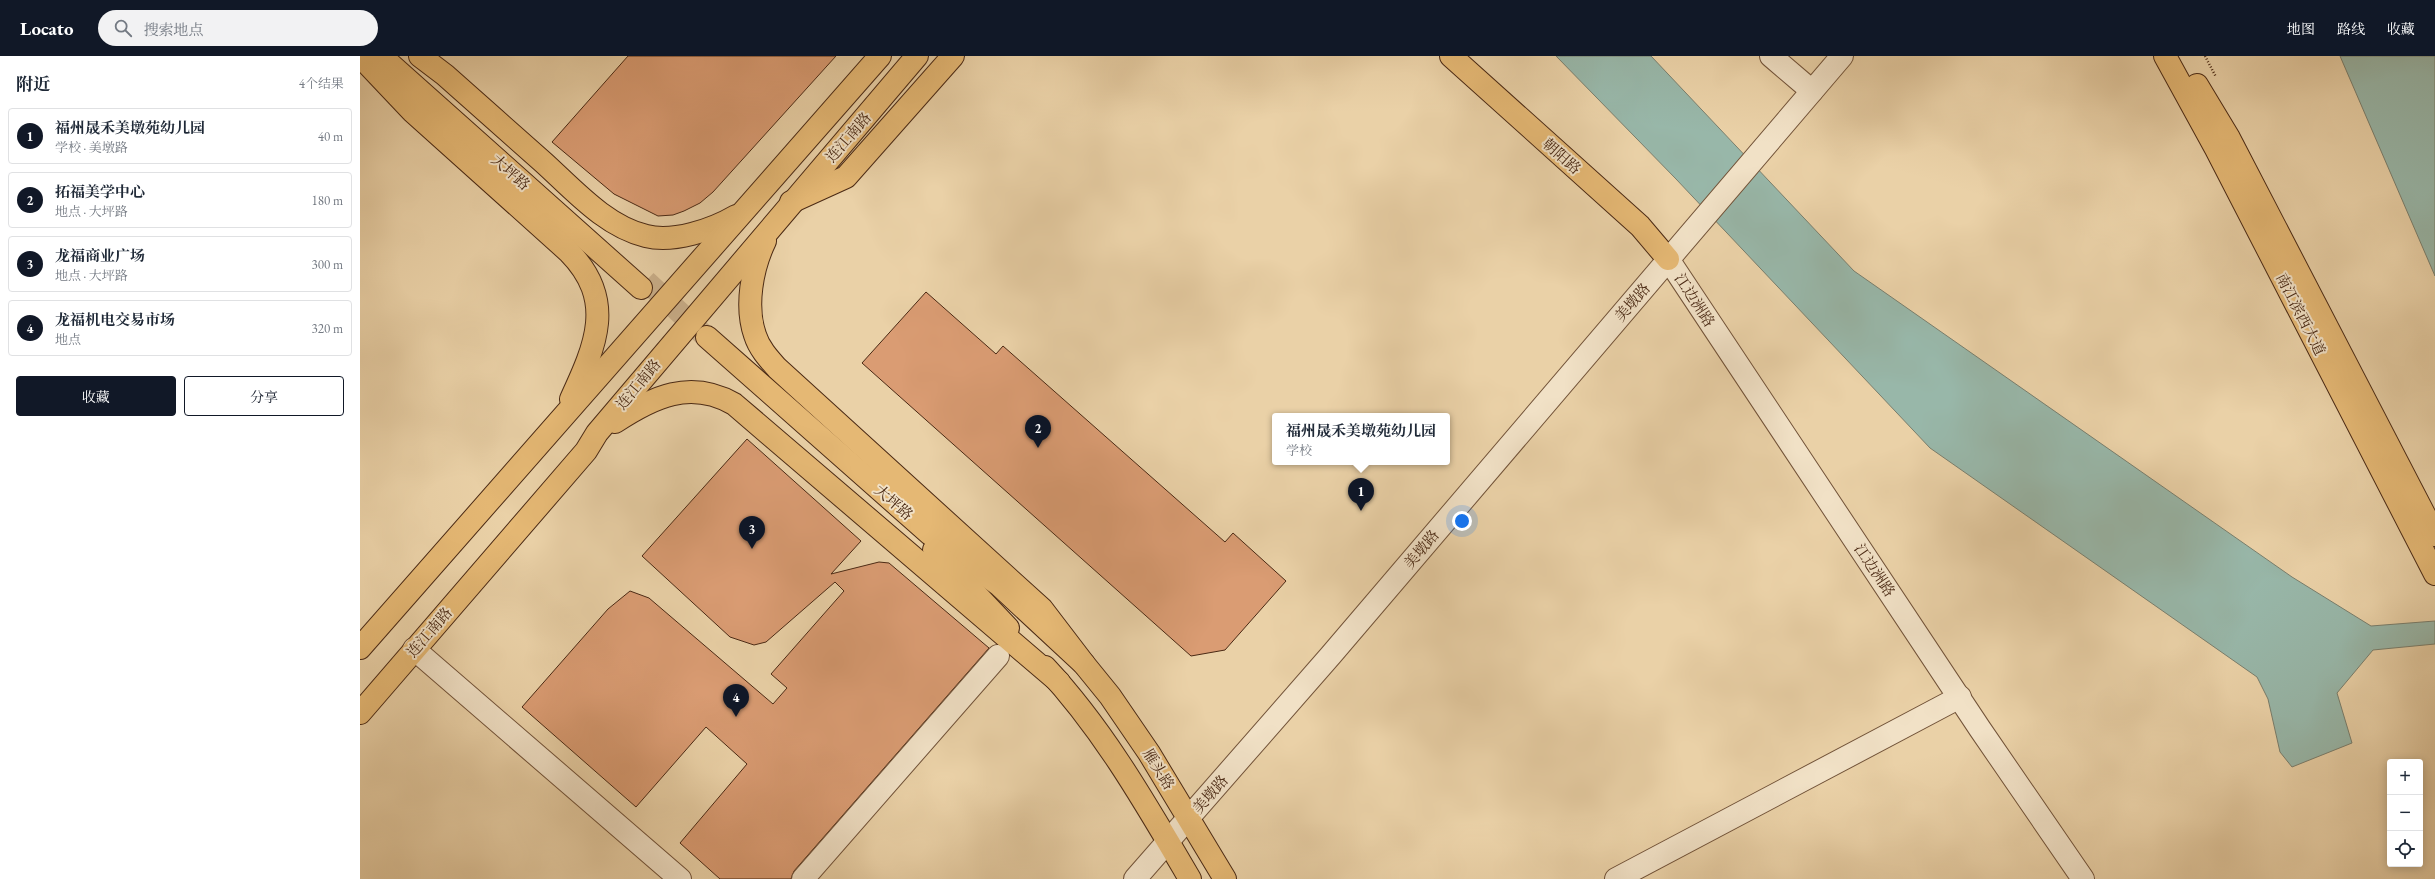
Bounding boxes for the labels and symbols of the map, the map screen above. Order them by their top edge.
street label: 连江南路 [821,108,875,166]
street label: 朝阳路 [1539,134,1585,178]
street label: 大坪路 [488,150,534,194]
street label: 江边洲路 [1671,270,1719,330]
street label: 南江滨西大道 [2272,270,2330,358]
street label: 美墩路 [1610,279,1654,325]
street label: 连江南路 [611,355,665,413]
pin: 2 [1025,415,1051,448]
pin: 1 [1348,478,1374,511]
street label: 大坪路 [871,480,917,524]
your location [1452,511,1472,531]
pin: 3 [739,516,765,549]
street label: 美墩路 [1399,526,1443,572]
street label: 江边洲路 [1850,540,1900,600]
street label: 连江南路 [402,603,456,661]
pin: 4 [723,684,749,717]
street label: 雁头路 [1139,745,1179,793]
street label: 美墩路 [1188,771,1232,817]

